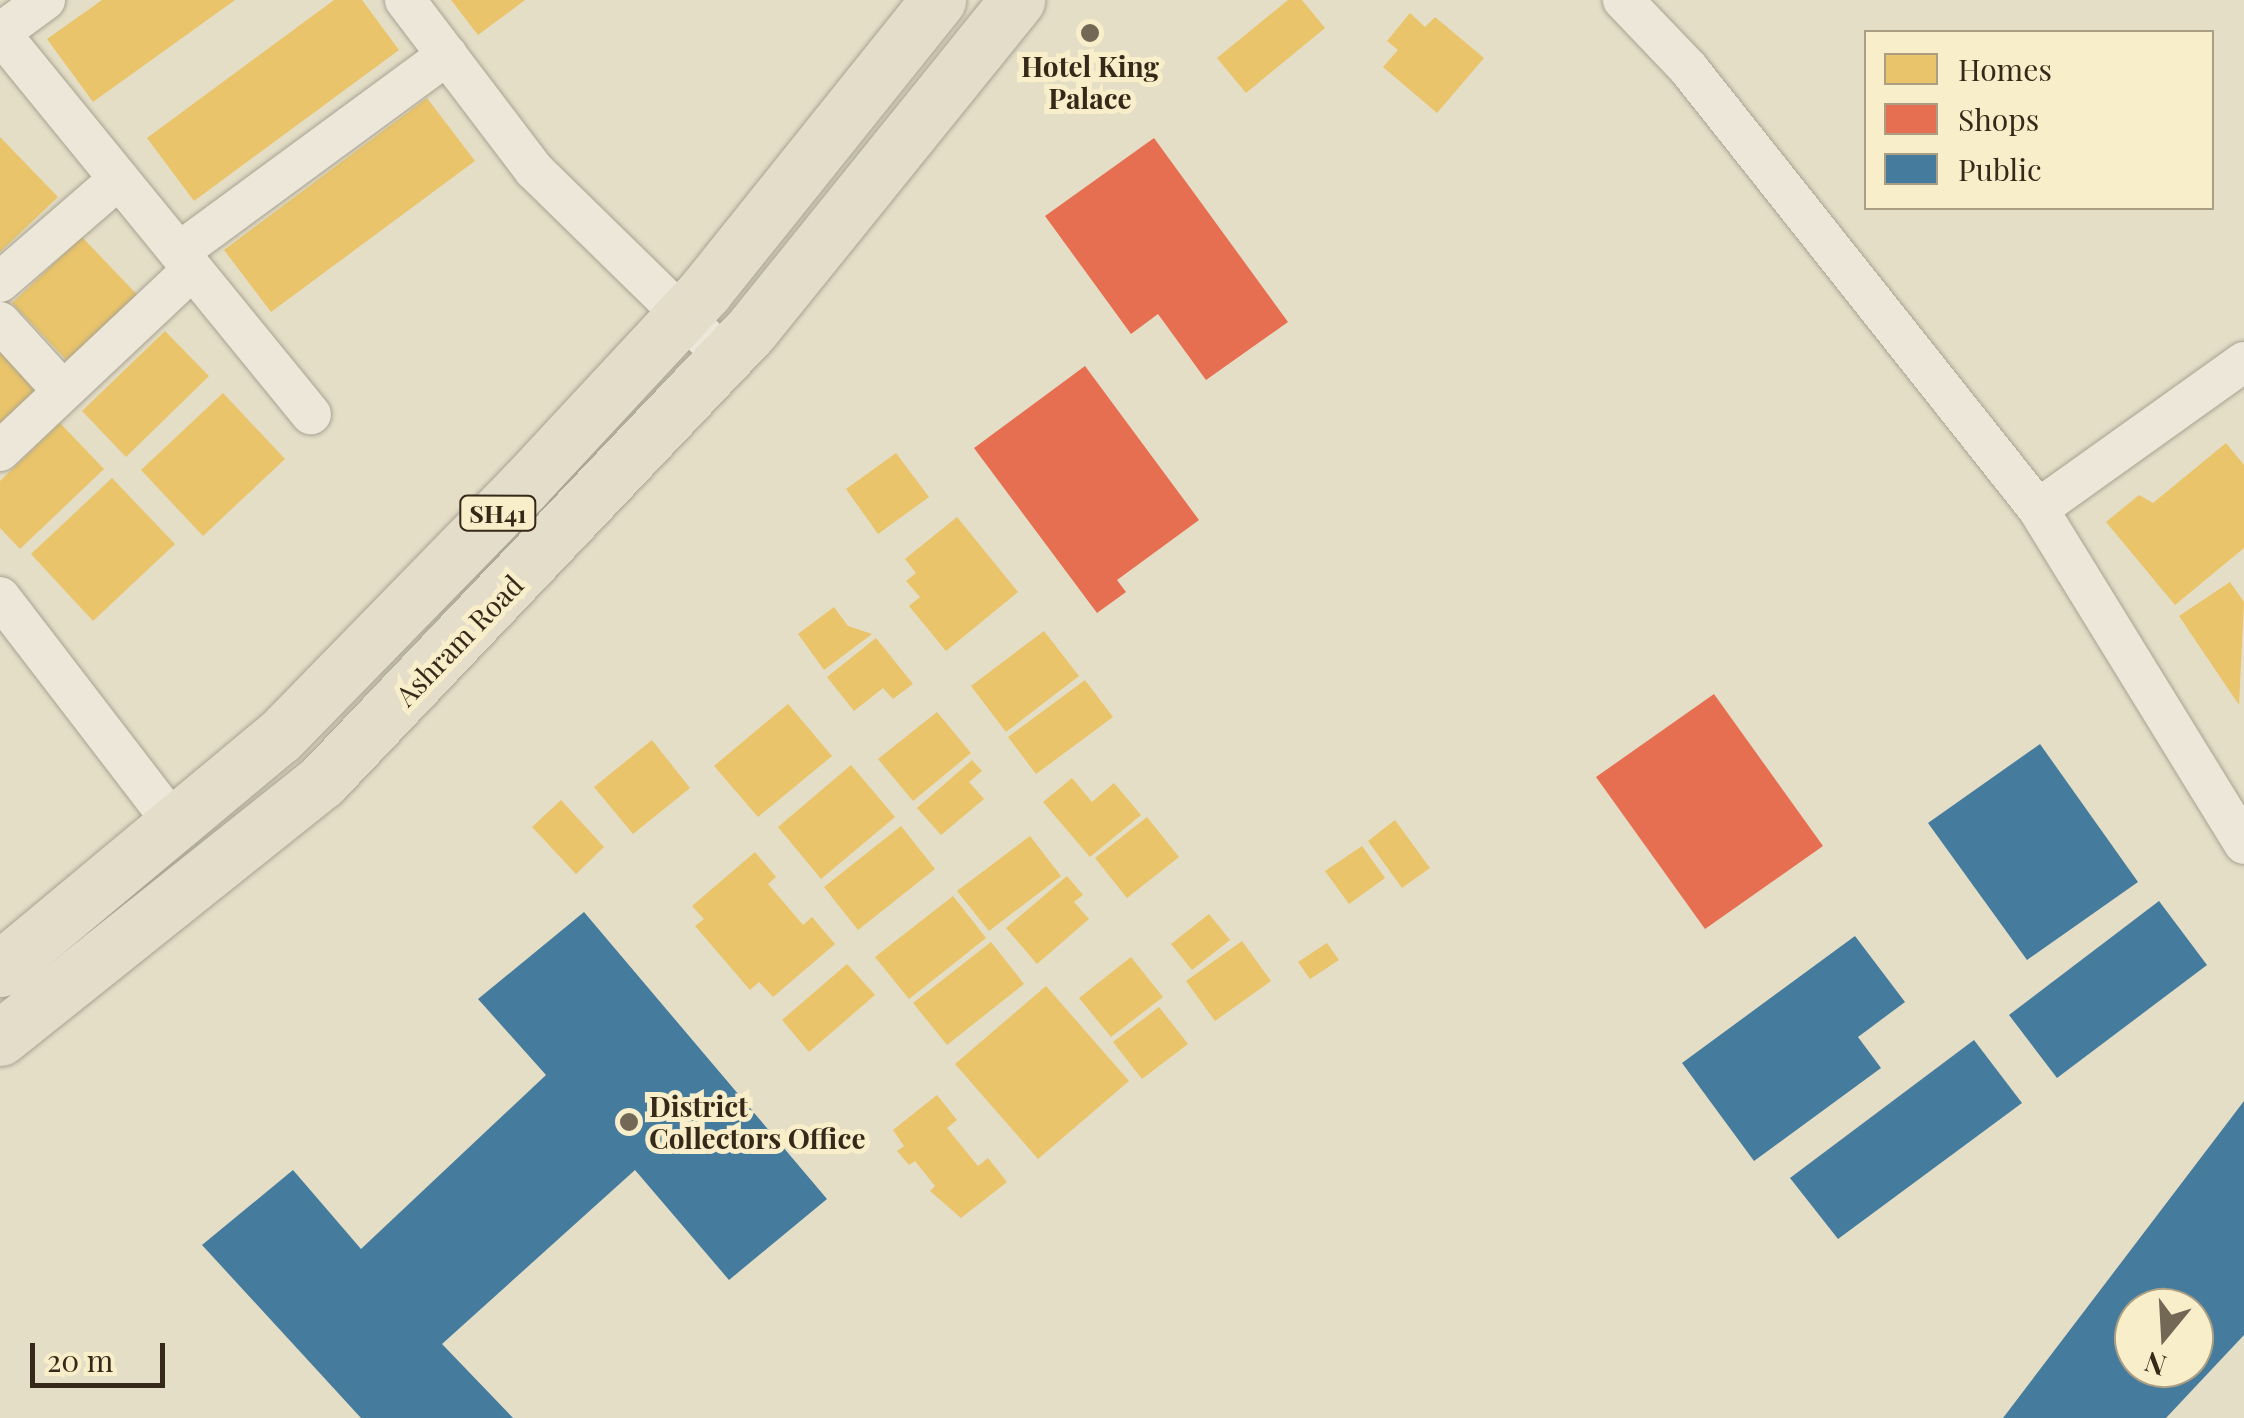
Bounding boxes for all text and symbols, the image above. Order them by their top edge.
marker: Hotel King Palace [1079,22,1101,44]
legend [1864,30,2214,210]
place label: Hotel King Palace [1021,49,1159,115]
text: Homes [1958,49,2052,89]
text: Shops [1958,99,2039,139]
text: Public [1958,149,2042,189]
road number: SH41 [458,493,538,533]
street label: Ashram Road [388,568,530,712]
place label: District Collectors Office [649,1089,866,1155]
marker: District Collectors Office [618,1111,640,1133]
north arrow [2114,1288,2214,1388]
scale bar [35,1323,170,1385]
text: 20 m [47,1340,113,1380]
text: N [2140,1344,2171,1386]

